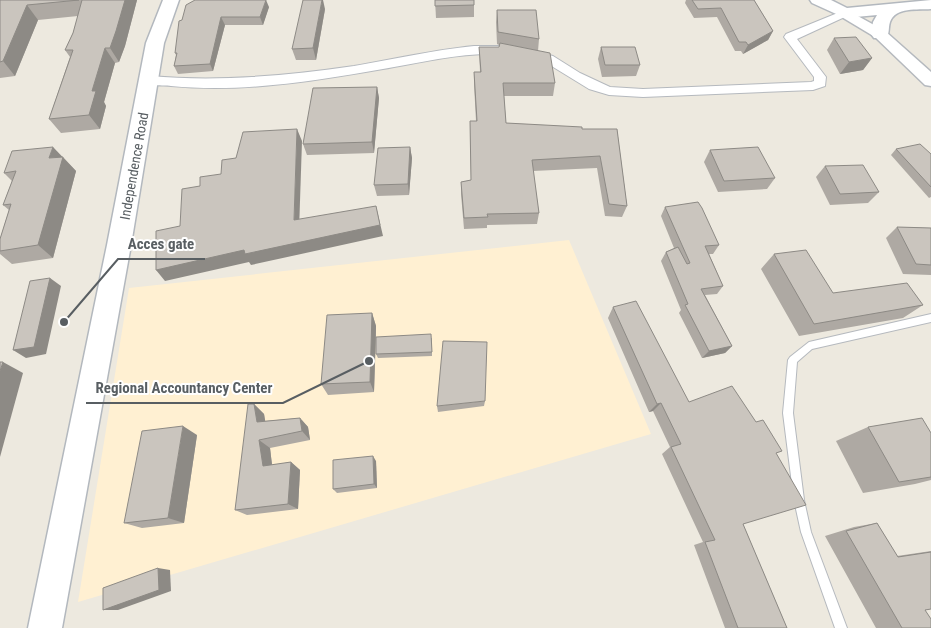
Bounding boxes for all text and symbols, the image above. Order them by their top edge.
street label: Independence Road [117,111,151,221]
callout: Acces gate [118,229,205,259]
text: Acces gate [128,235,194,253]
callout: Regional Accountancy Center [86,373,283,403]
text: Regional Accountancy Center [96,379,272,397]

